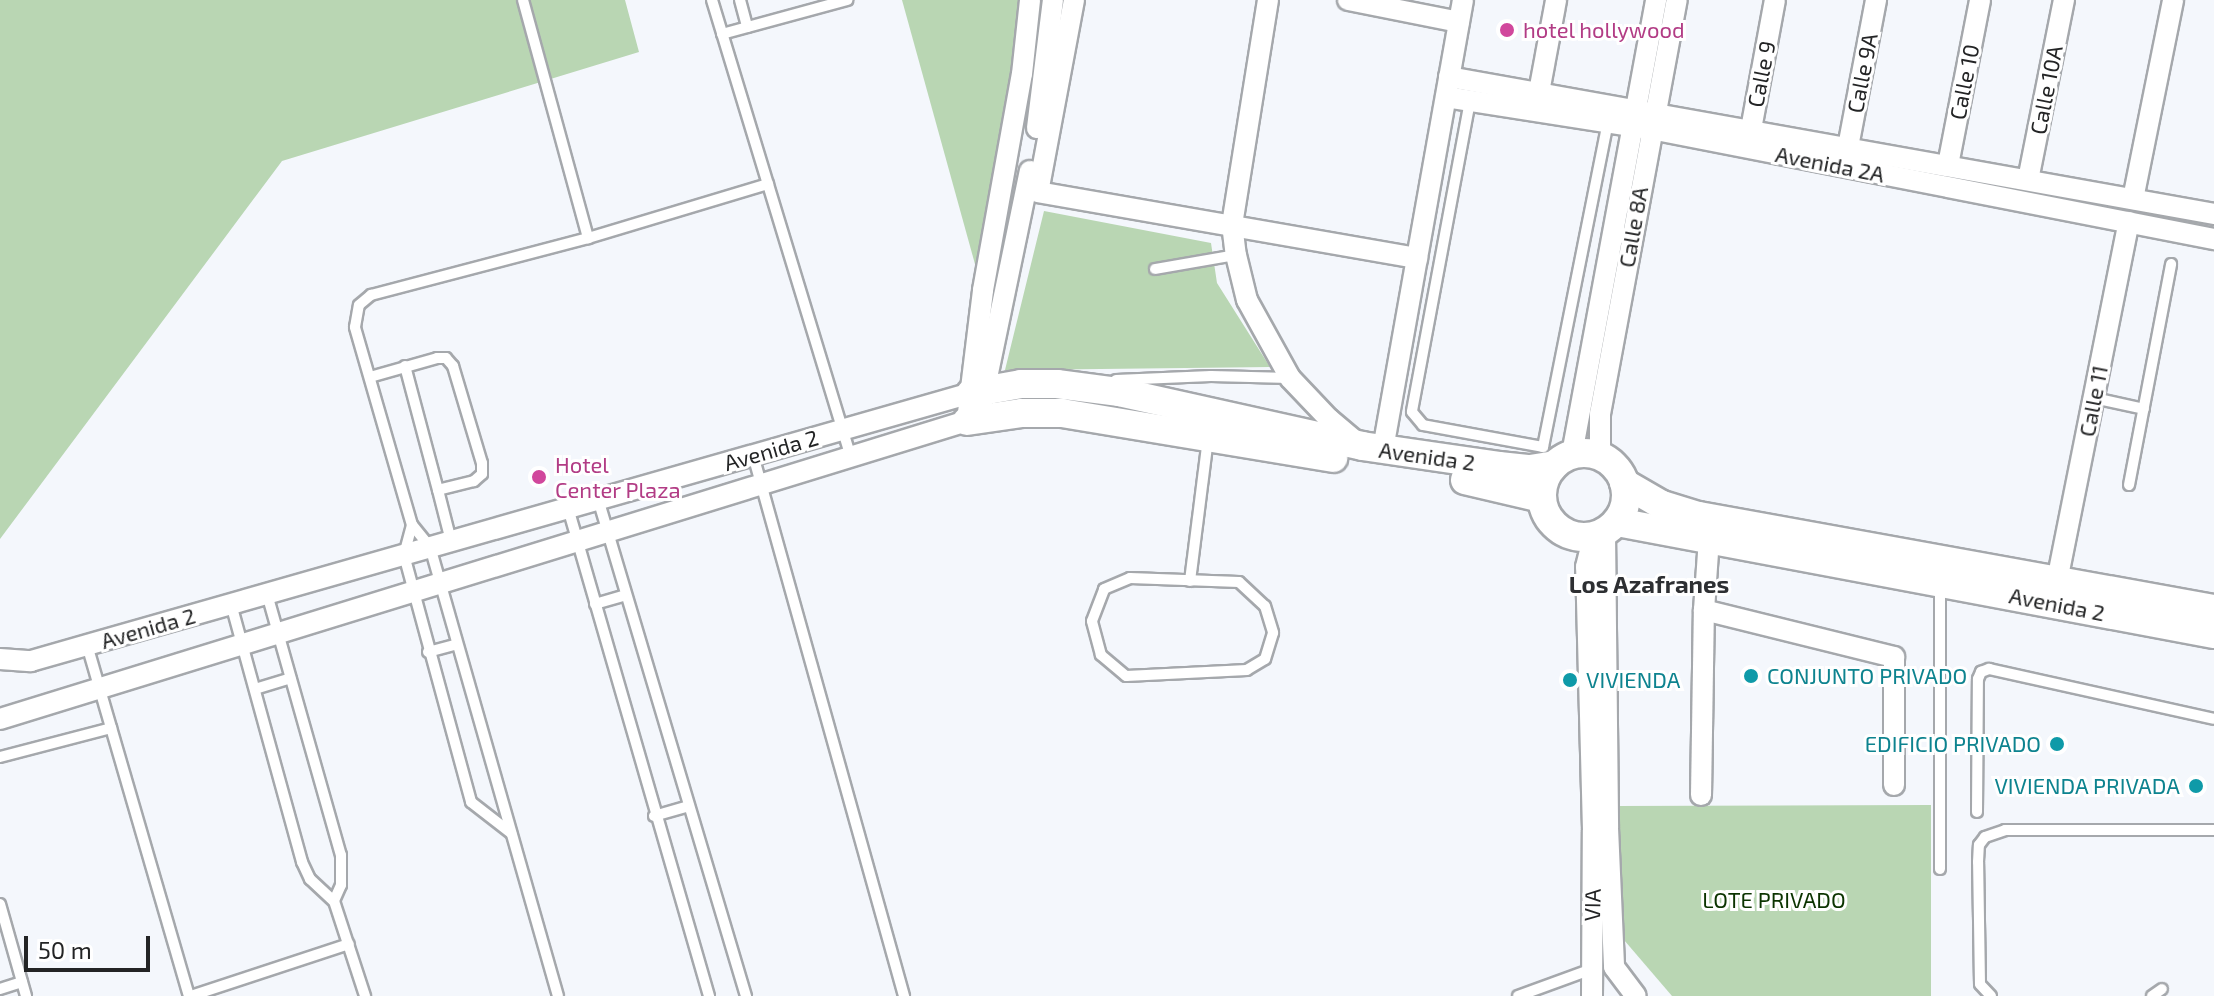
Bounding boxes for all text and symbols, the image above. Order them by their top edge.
place label: hotel hollywood [1523,17,1685,43]
marker: hotel hollywood [1498,21,1516,39]
street label: Calle 9A [1841,31,1883,115]
street label: Calle 9 [1742,39,1780,109]
street label: Calle 10 [1944,42,1984,122]
street label: Calle 10A [2024,43,2068,137]
street label: Avenida 2A [1773,141,1887,187]
street label: Calle 8A [1613,185,1653,269]
street label: Calle 11 [2073,363,2113,439]
street label: Avenida 2 [721,424,821,476]
street label: Avenida 2 [1377,436,1477,476]
place label: Hotel Center Plaza [555,451,681,502]
marker: Hotel Center Plaza [530,468,548,486]
district label: Los Azafranes [1568,570,1730,598]
street label: Avenida 2 [2007,582,2107,626]
street label: Avenida 2 [98,602,198,654]
place label: CONJUNTO PRIVADO [1767,663,1967,689]
place label: VIVIENDA [1586,667,1680,693]
marker: CONJUNTO PRIVADO [1742,667,1760,685]
marker: VIVIENDA [1561,671,1579,689]
place label: EDIFICIO PRIVADO [1865,731,2041,757]
marker: EDIFICIO PRIVADO [2048,735,2066,753]
place label: VIVIENDA PRIVADA [1994,773,2180,799]
marker: VIVIENDA PRIVADA [2187,777,2205,795]
park label: LOTE PRIVADO [1702,887,1846,913]
street label: VIA [1579,888,1605,922]
scale bar [28,920,154,970]
text: 50 m [38,935,92,964]

